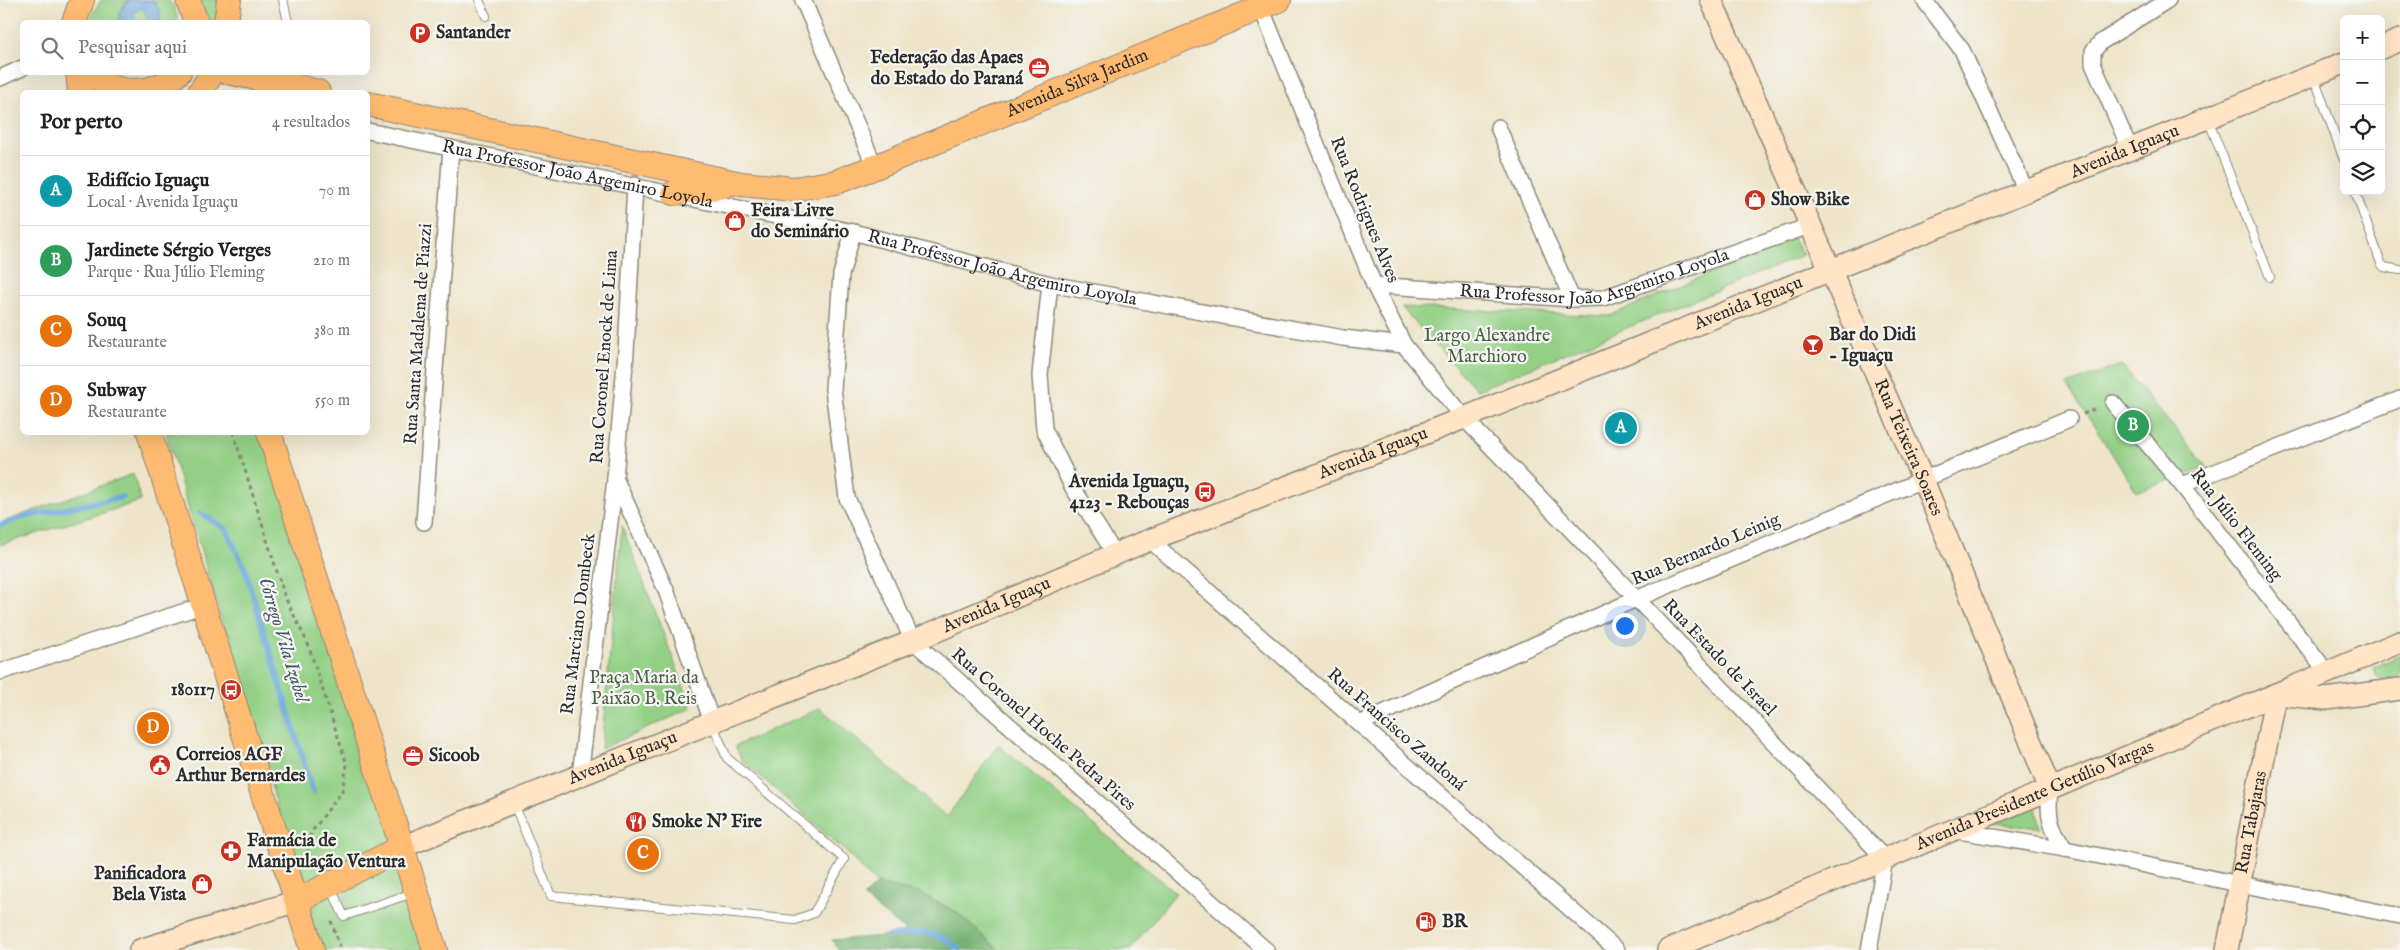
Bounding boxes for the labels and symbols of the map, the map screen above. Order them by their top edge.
parking icon: Santander [408,21,432,45]
place label: Santander [436,22,511,45]
street label: Avenida Silva Jardim [1002,44,1152,123]
place label: Federação das Apaes do Estado do Paraná [870,47,1024,91]
office icon: Federação das Apaes do Estado do Paraná [1027,56,1051,80]
street label: Avenida Iguaçu [2066,119,2183,184]
street label: Rua Rodrigues Alves [1324,133,1404,287]
street label: Rua Professor João Argemiro Loyola [440,135,715,214]
shop icon: Show Bike [1743,188,1767,212]
place label: Show Bike [1771,189,1850,212]
place label: Feira Livre do Seminário [751,200,849,244]
shop icon: Feira Livre do Seminário [723,209,747,233]
street label: Rua Santa Madalena de Piazzi [400,222,438,445]
street label: Rua Professor João Argemiro Loyola [865,225,1139,311]
street label: Rua Professor João Argemiro Loyola [1459,243,1732,311]
street label: Rua Coronel Enock de Lima [586,249,624,465]
street label: Avenida Iguaçu [1690,271,1806,336]
place label: Bar do Didi - Iguaçu [1829,324,1916,368]
park label: Largo Alexandre Marchioro [1424,325,1550,369]
bar icon: Bar do Didi - Iguaçu [1801,333,1825,357]
street label: Rua Teixeira Soares [1868,375,1948,519]
pin: B [2117,407,2149,445]
pin: A [1605,409,1637,447]
street label: Avenida Iguaçu [1314,422,1431,485]
street label: Rua Júlio Fleming [2185,464,2287,586]
place label: Avenida Iguaçu, 4123 - Rebouças [1068,471,1190,515]
bus stop icon: Avenida Iguaçu, 4123 - Rebouças [1193,480,1217,504]
street label: Rua Bernardo Leinig [1628,508,1784,592]
street label: Rua Marciano Dombeck [556,532,602,716]
street label: Avenida Iguaçu [938,572,1054,639]
water label: Córrego Vila Izabel [253,575,314,707]
street label: Rua Estado de Israel [1657,595,1781,721]
your location [1612,613,1638,639]
street label: Rua Coronel Hoche Pedra Pires [946,644,1140,816]
street label: Rua Francisco Zandoná [1322,663,1470,797]
park label: Praça Maria da Paixão B. Reis [589,667,699,711]
bus stop icon: 180117 [219,678,243,702]
place label: 180117 [171,679,215,702]
pin: D [137,709,169,747]
street label: Avenida Iguaçu [564,726,681,791]
street label: Avenida Presidente Getúlio Vargas [1911,735,2157,856]
place label: Correios AGF Arthur Bernardes [175,744,306,788]
office icon: Sicoob [401,744,425,768]
place label: Sicoob [429,745,480,768]
public building icon: Correios AGF Arthur Bernardes [148,753,172,777]
street label: Rua Tabajaras [2230,769,2273,876]
restaurant icon: Smoke N’ Fire [624,810,648,834]
place label: Smoke N’ Fire [652,811,763,834]
place label: Farmácia de Manipulação Ventura [247,830,407,874]
pin: C [627,835,659,873]
pharmacy icon: Farmácia de Manipulação Ventura [219,839,243,863]
place label: Panificadora Bela Vista [94,863,187,907]
shop icon: Panificadora Bela Vista [190,872,214,896]
fuel station icon: BR [1414,910,1438,934]
place label: BR [1442,911,1469,934]

